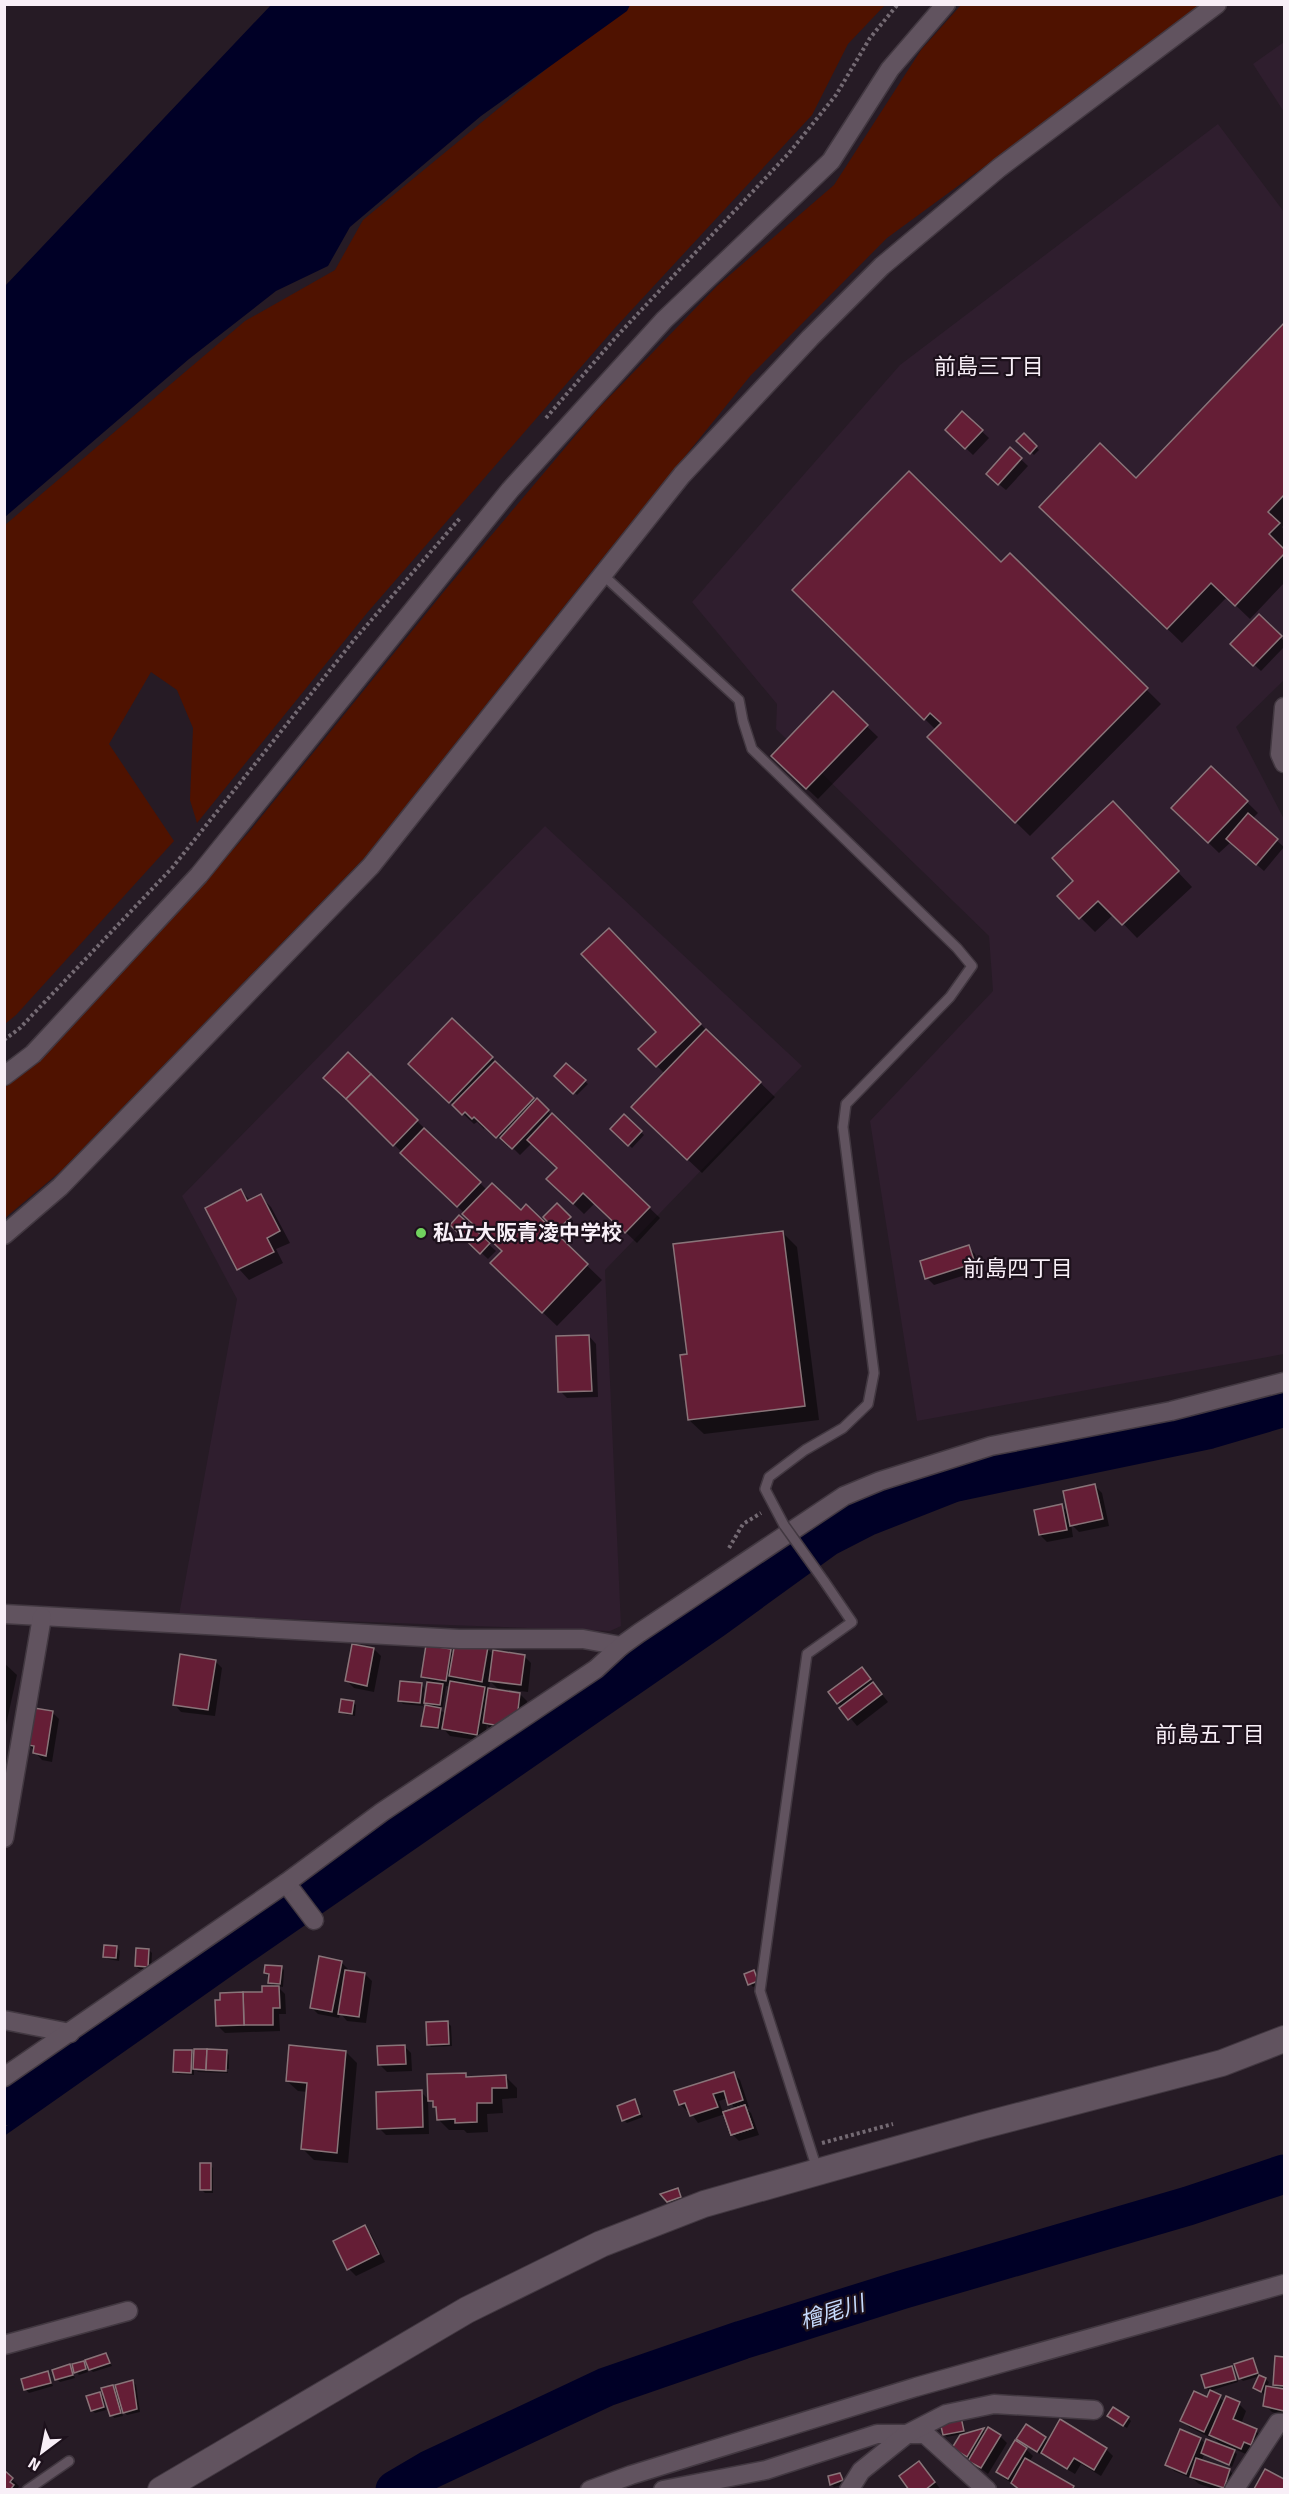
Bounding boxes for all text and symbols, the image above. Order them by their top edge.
district label: 前島三丁目 [934,353,1044,380]
place label: 私立大阪青凌中学校 [433,1220,622,1246]
marker: 私立大阪青凌中学校 [414,1226,428,1240]
district label: 前島四丁目 [963,1255,1073,1282]
district label: 前島五丁目 [1155,1721,1265,1748]
water label: 檜尾川 [796,2289,869,2335]
north arrow [12,2422,72,2482]
text: N [25,2452,45,2475]

